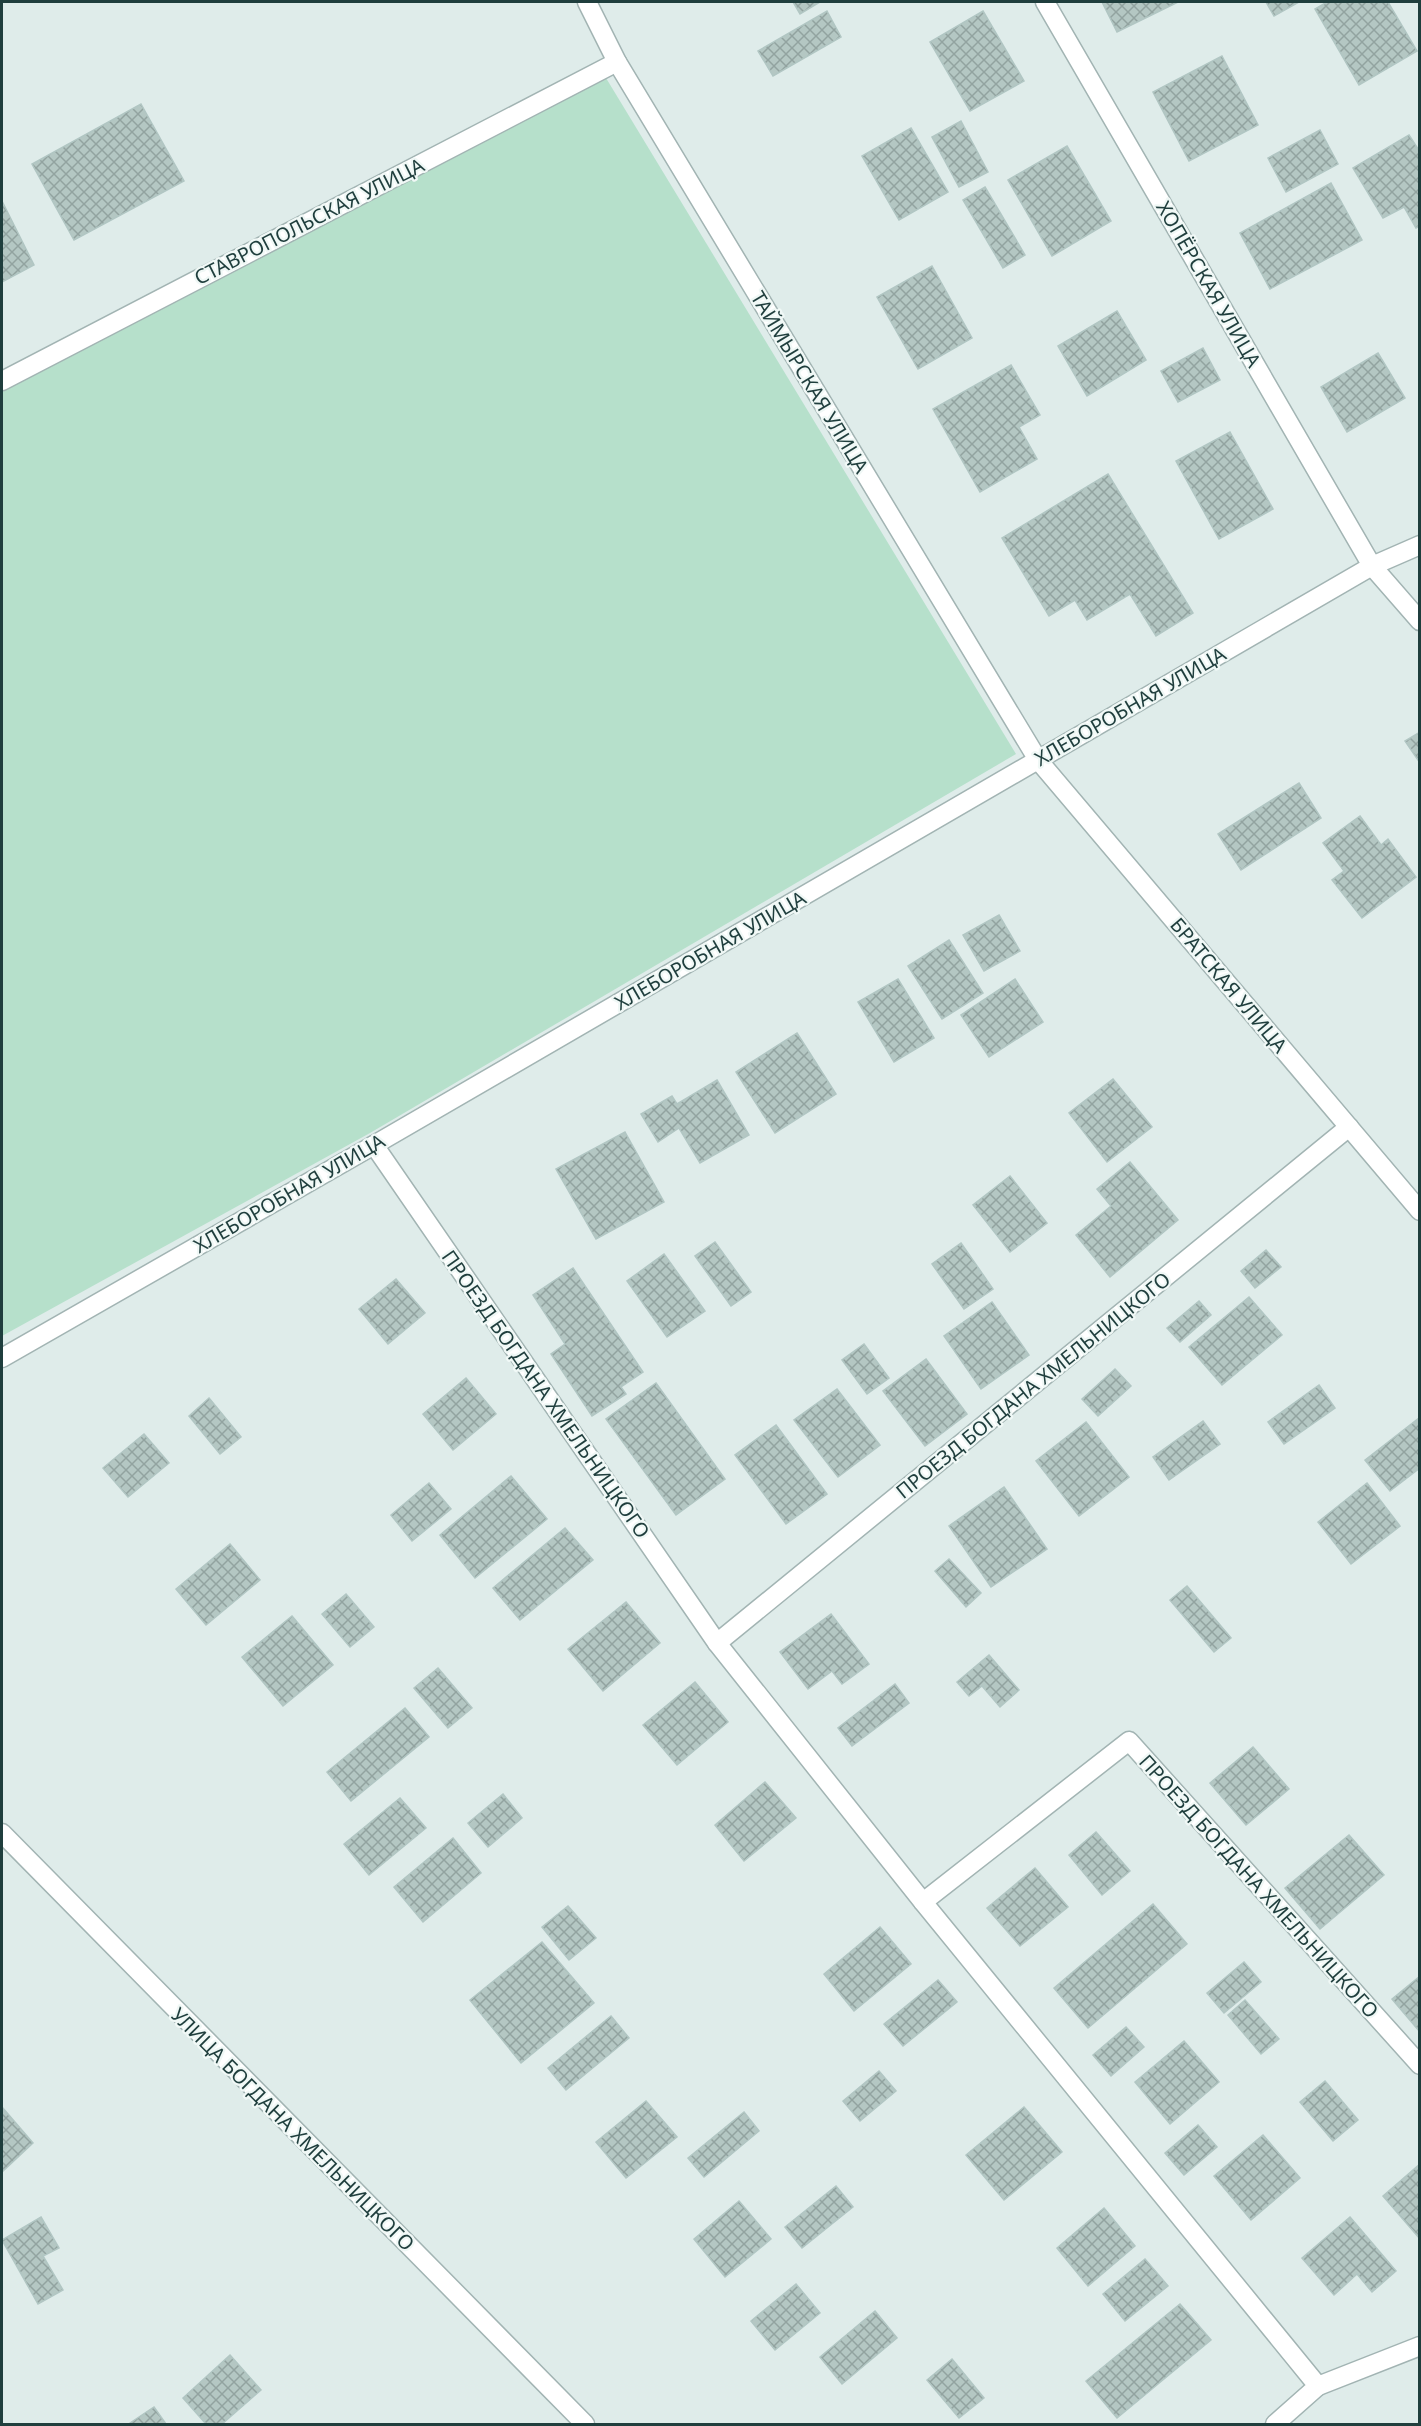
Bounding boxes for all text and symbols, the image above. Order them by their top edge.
street label: СТАВРОПОЛЬСКАЯ УЛИЦА [189,151,429,291]
street label: ХОПЁРСКАЯ УЛИЦА [1150,196,1268,372]
street label: ТАЙМЫРСКАЯ УЛИЦА [745,286,875,478]
street label: ХЛЕБОРОБНАЯ УЛИЦА [1029,640,1231,772]
street label: ХЛЕБОРОБНАЯ УЛИЦА [609,884,811,1016]
street label: БРАТСКАЯ УЛИЦА [1164,912,1294,1058]
street label: ХЛЕБОРОБНАЯ УЛИЦА [188,1127,390,1259]
street label: ПРОЕЗД БОГДАНА ХМЕЛЬНИЦКОГО [436,1245,656,1543]
street label: ПРОЕЗД БОГДАНА ХМЕЛЬНИЦКОГО [890,1266,1176,1504]
street label: ПРОЕЗД БОГДАНА ХМЕЛЬНИЦКОГО [1133,1748,1385,2024]
street label: УЛИЦА БОГДАНА ХМЕЛЬНИЦКОГО [165,2001,421,2257]

